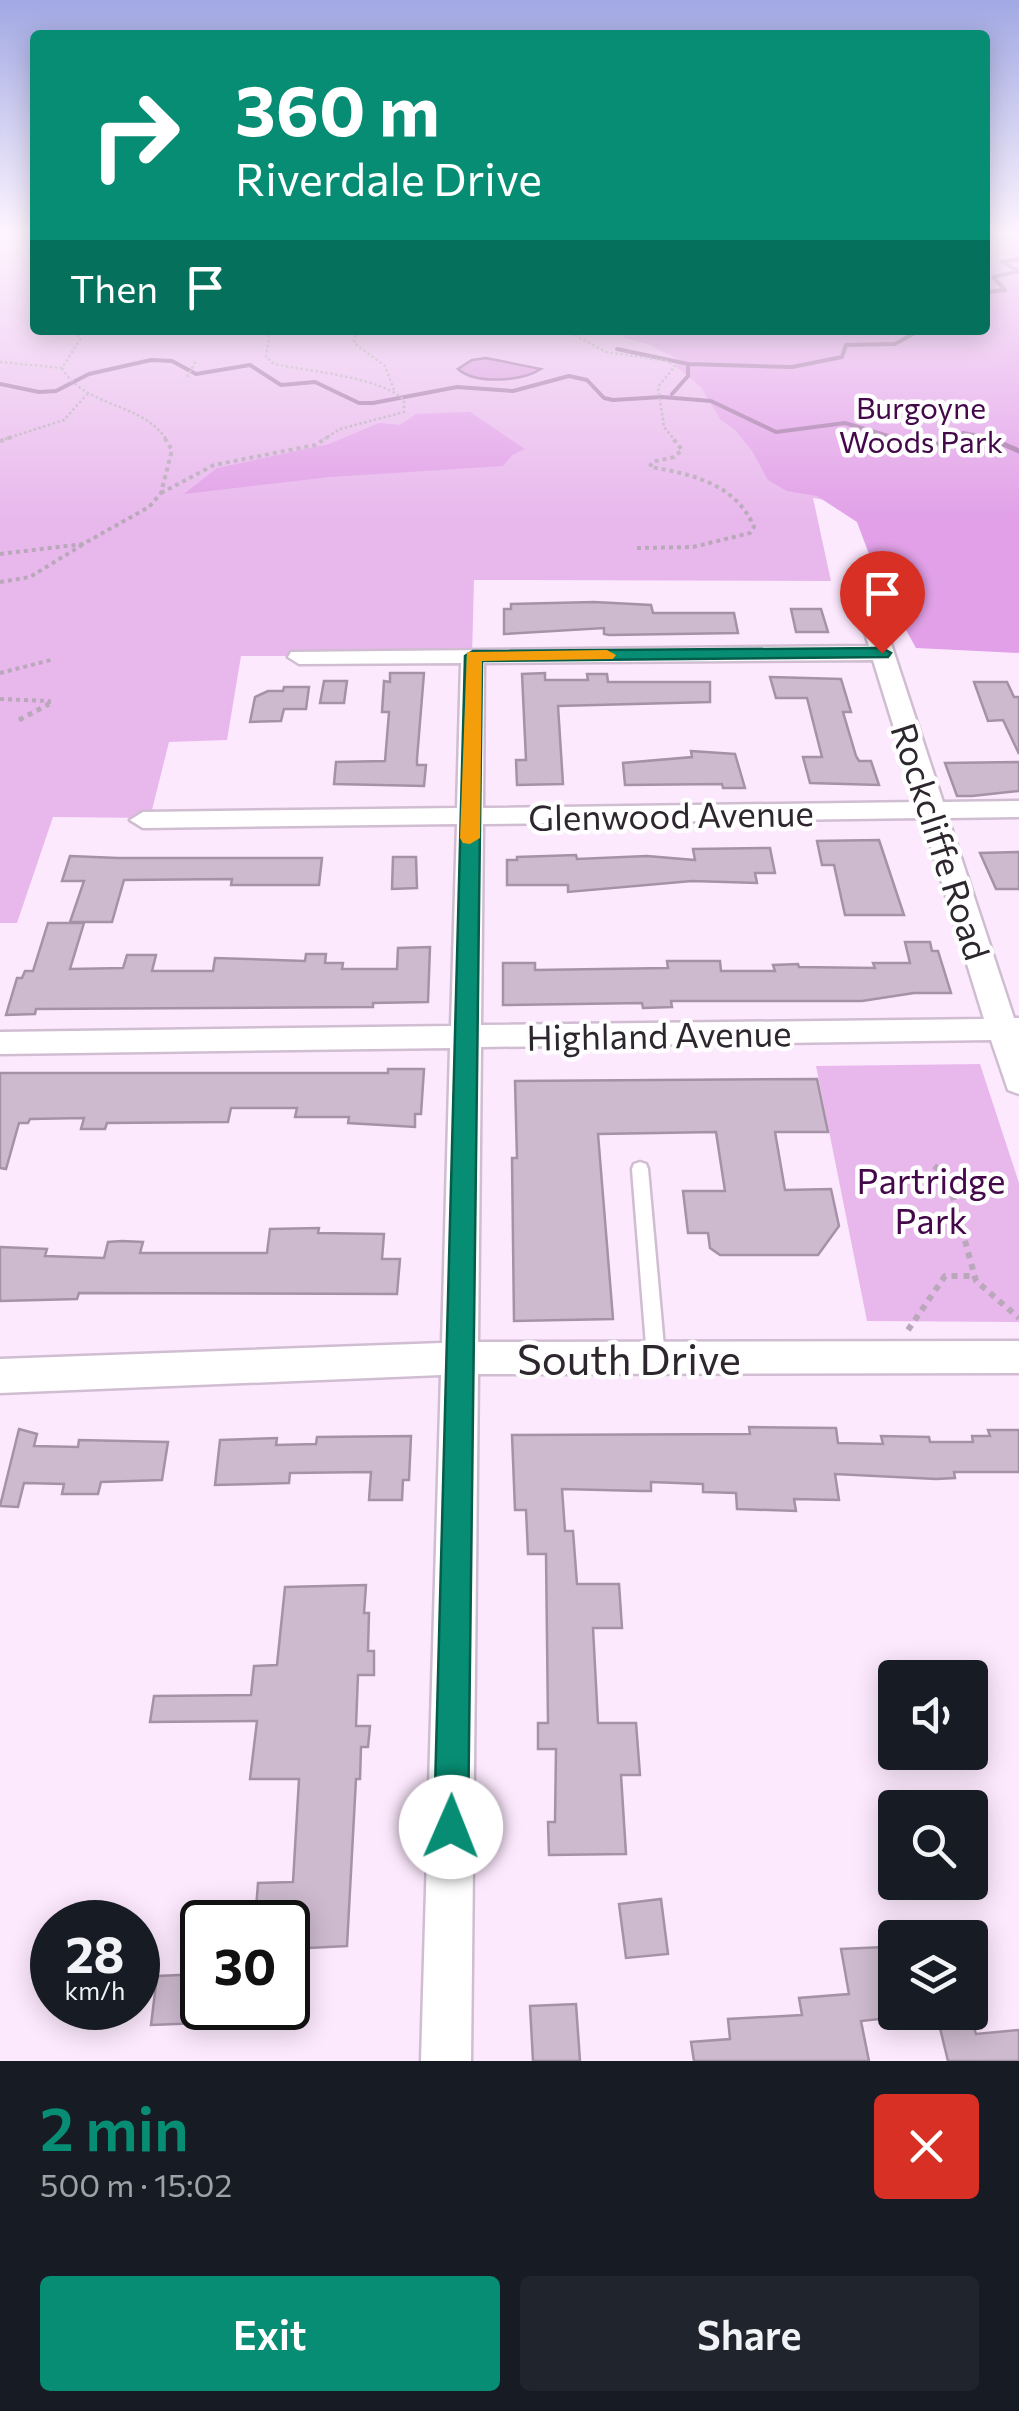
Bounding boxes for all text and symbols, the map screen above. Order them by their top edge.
text: 360 m [235,65,440,150]
icon: right [70,70,200,200]
text: Riverdale Drive [235,150,542,205]
icon: arrive [178,260,233,315]
text: Then [70,264,158,311]
park label: Burgoyne Woods Park [839,388,1003,459]
pin [840,551,925,654]
icon: arrive [855,566,910,621]
street label: Rockcliffe Road [883,717,1001,965]
street label: Glenwood Avenue [528,790,814,838]
street label: Highland Avenue [526,1010,792,1058]
park label: Partridge Park [857,1158,1005,1241]
street label: South Drive [517,1332,741,1384]
map controls [878,1660,988,2030]
button: sound [878,1660,988,1770]
position arrow [399,1775,503,1879]
button: search [878,1790,988,1900]
speed limit sign: 30 [180,1900,310,2030]
button: layers [878,1920,988,2030]
text: 28 [65,1922,125,1983]
text: km/h [65,1975,125,2005]
text: 2 min [40,2090,189,2163]
button: close [874,2094,979,2199]
text: 500 m · 15:02 [40,2164,232,2204]
button: Exit [40,2276,500,2391]
button: Share [520,2276,979,2391]

